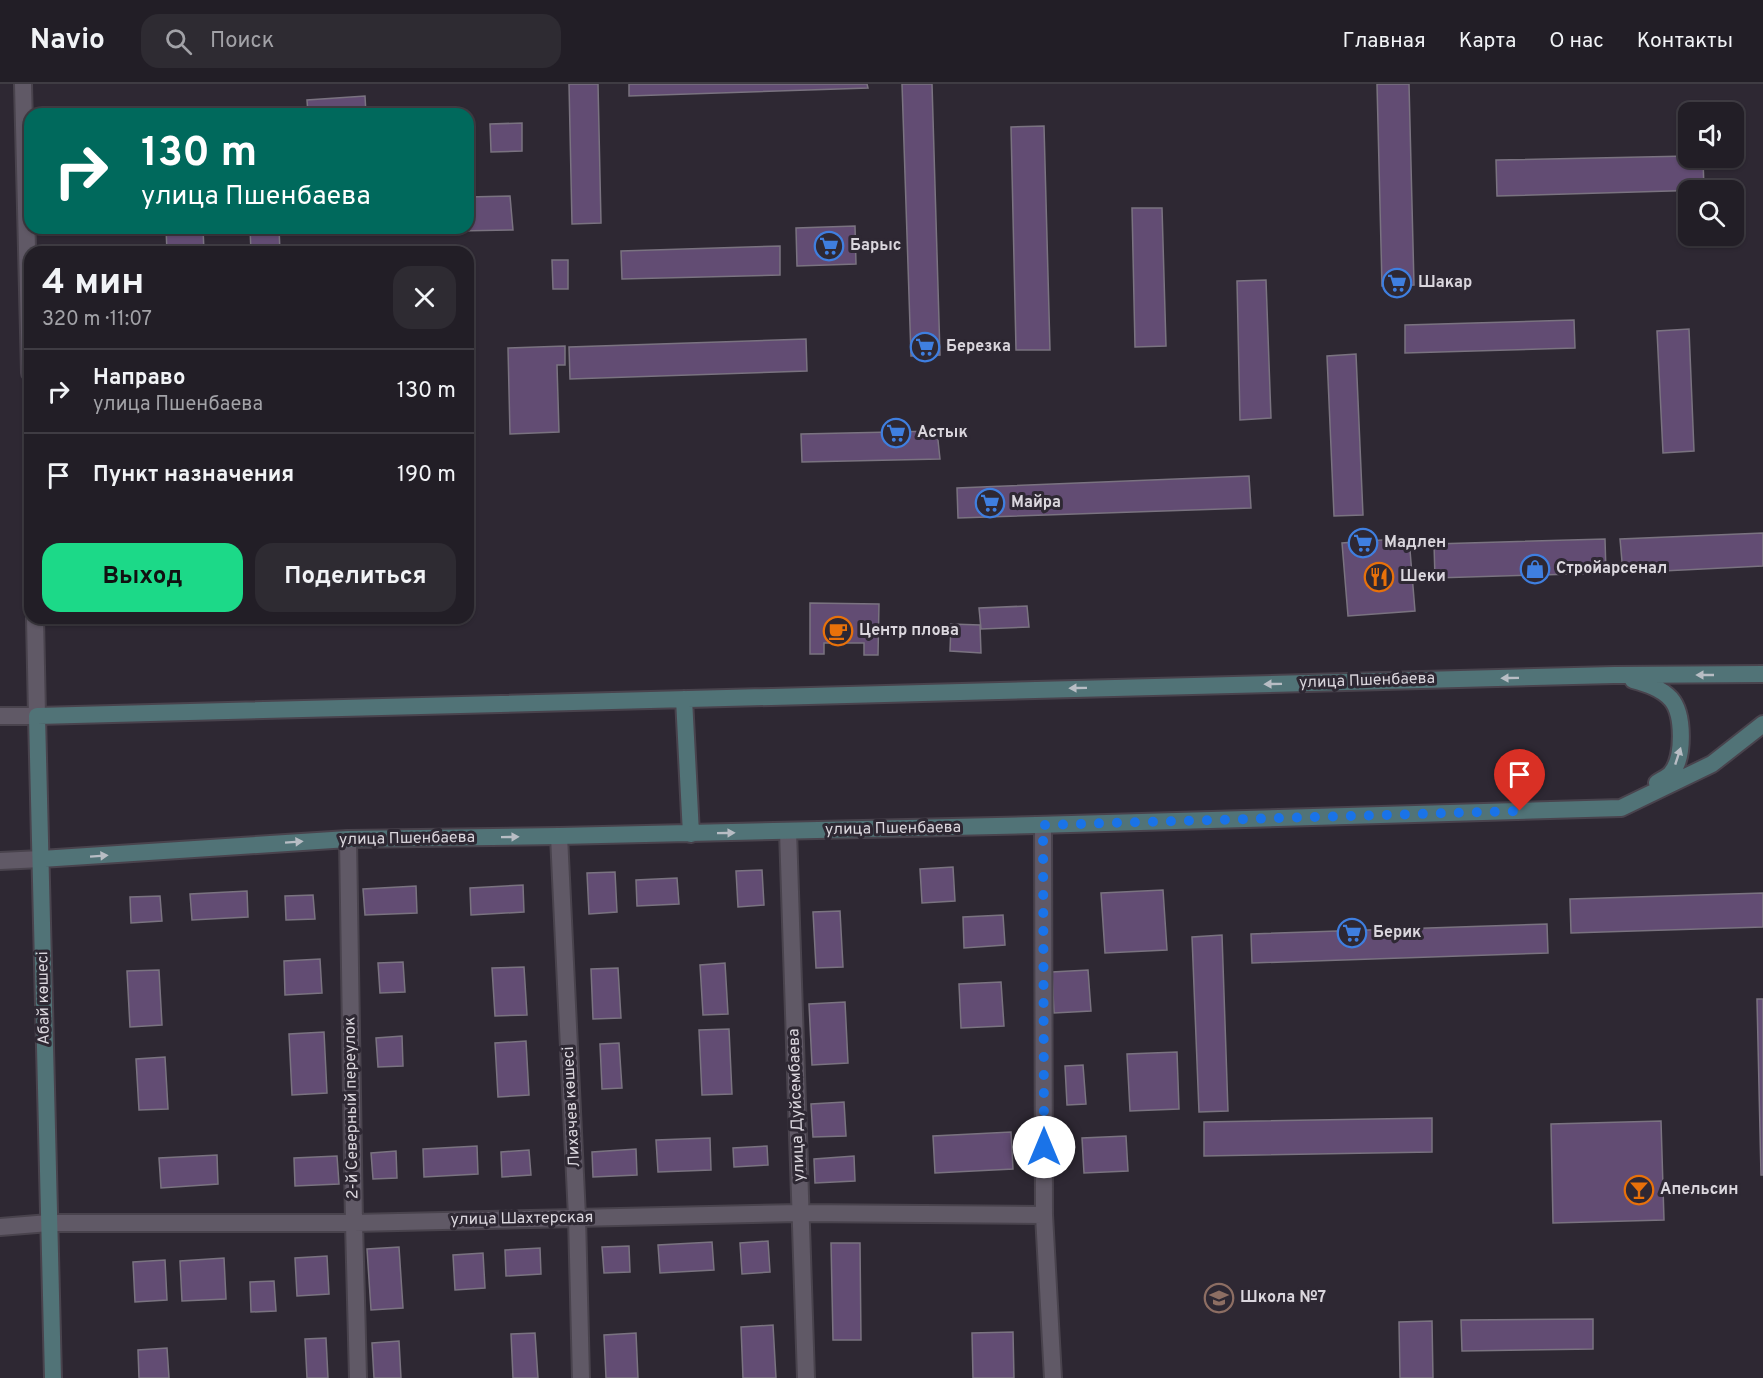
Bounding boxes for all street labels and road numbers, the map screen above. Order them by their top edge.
street label: улица Пшенбаева [1299,669,1435,693]
street label: улица Пшенбаева [825,818,961,840]
street label: улица Пшенбаева [339,828,475,850]
street label: Абай көшесі [33,951,55,1045]
street label: 2-й Северный переулок [340,1016,364,1200]
street label: улица Дуйсембаева [784,1028,810,1182]
street label: Лихачев көшесі [559,1046,585,1168]
street label: улица Шахтерская [450,1208,594,1230]

